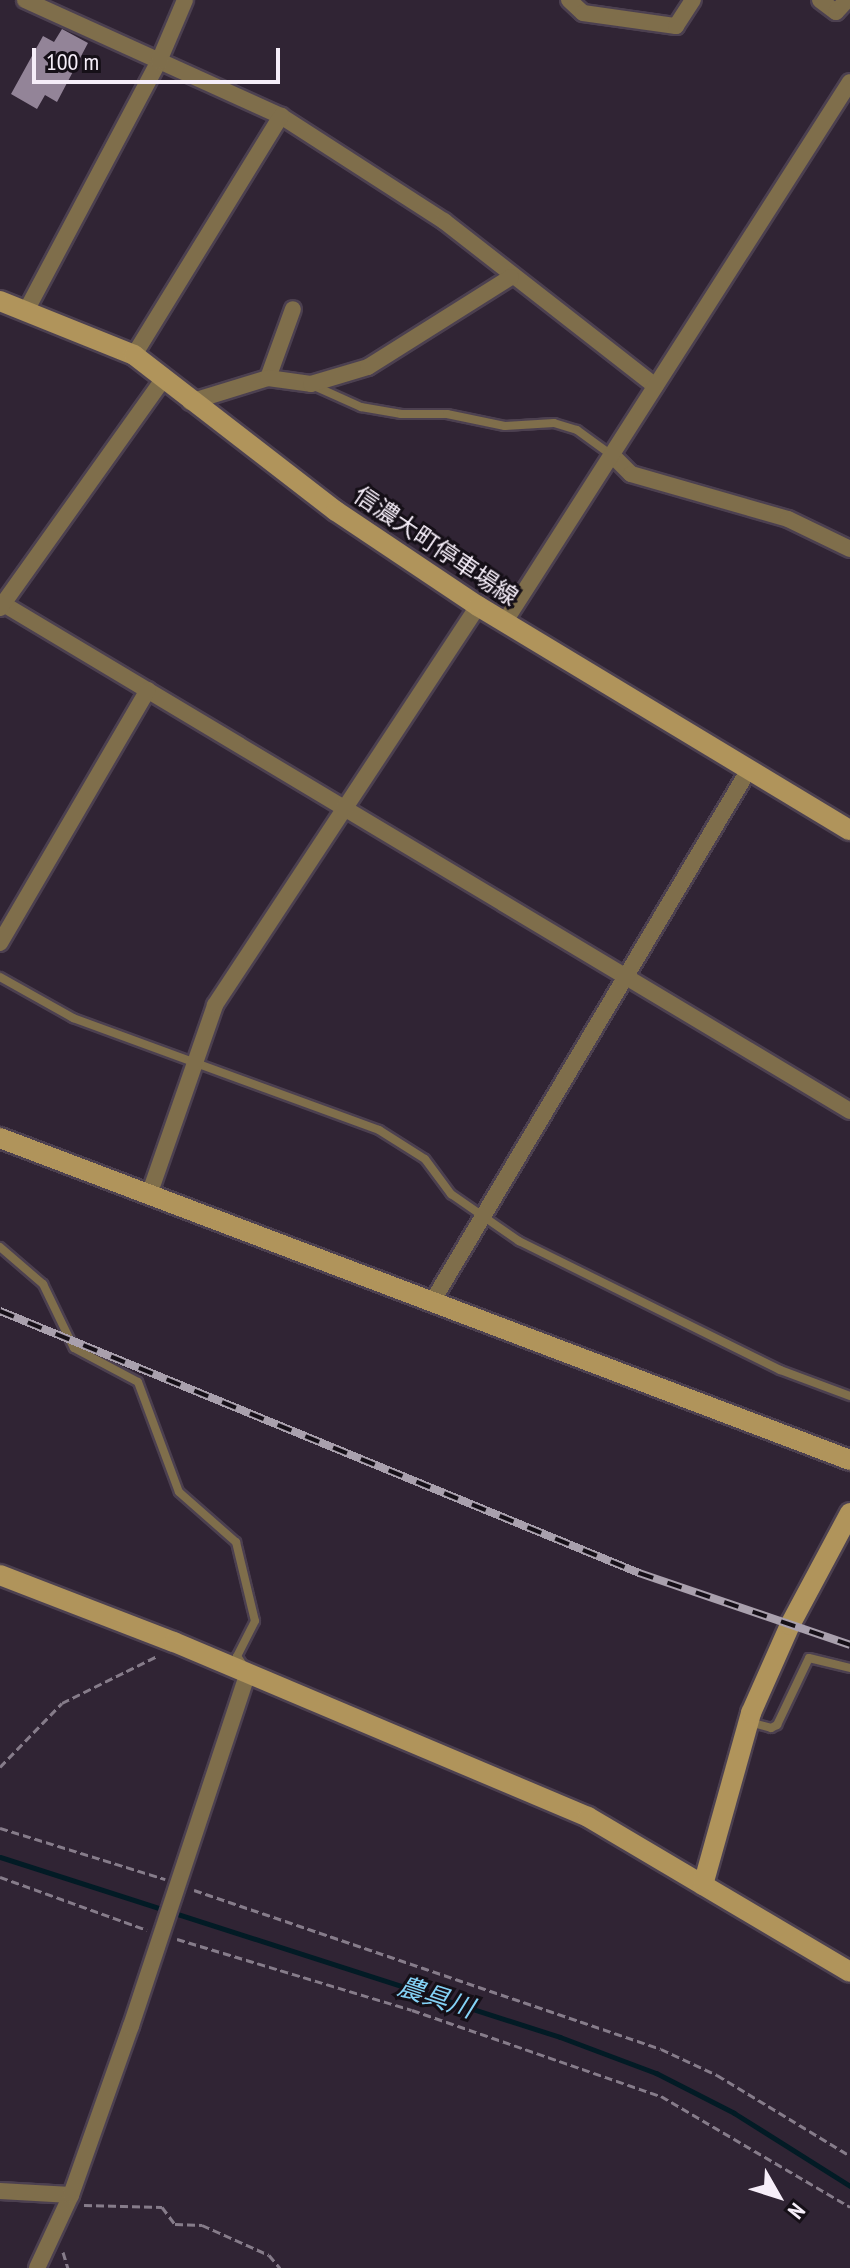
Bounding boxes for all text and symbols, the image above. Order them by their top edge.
scale bar [36,32,284,82]
text: 100 m [46,46,99,77]
street label: 信濃大町停車場線 [348,480,524,612]
water label: 農具川 [394,1970,478,2024]
north arrow [738,2156,818,2236]
text: N [782,2198,811,2225]

